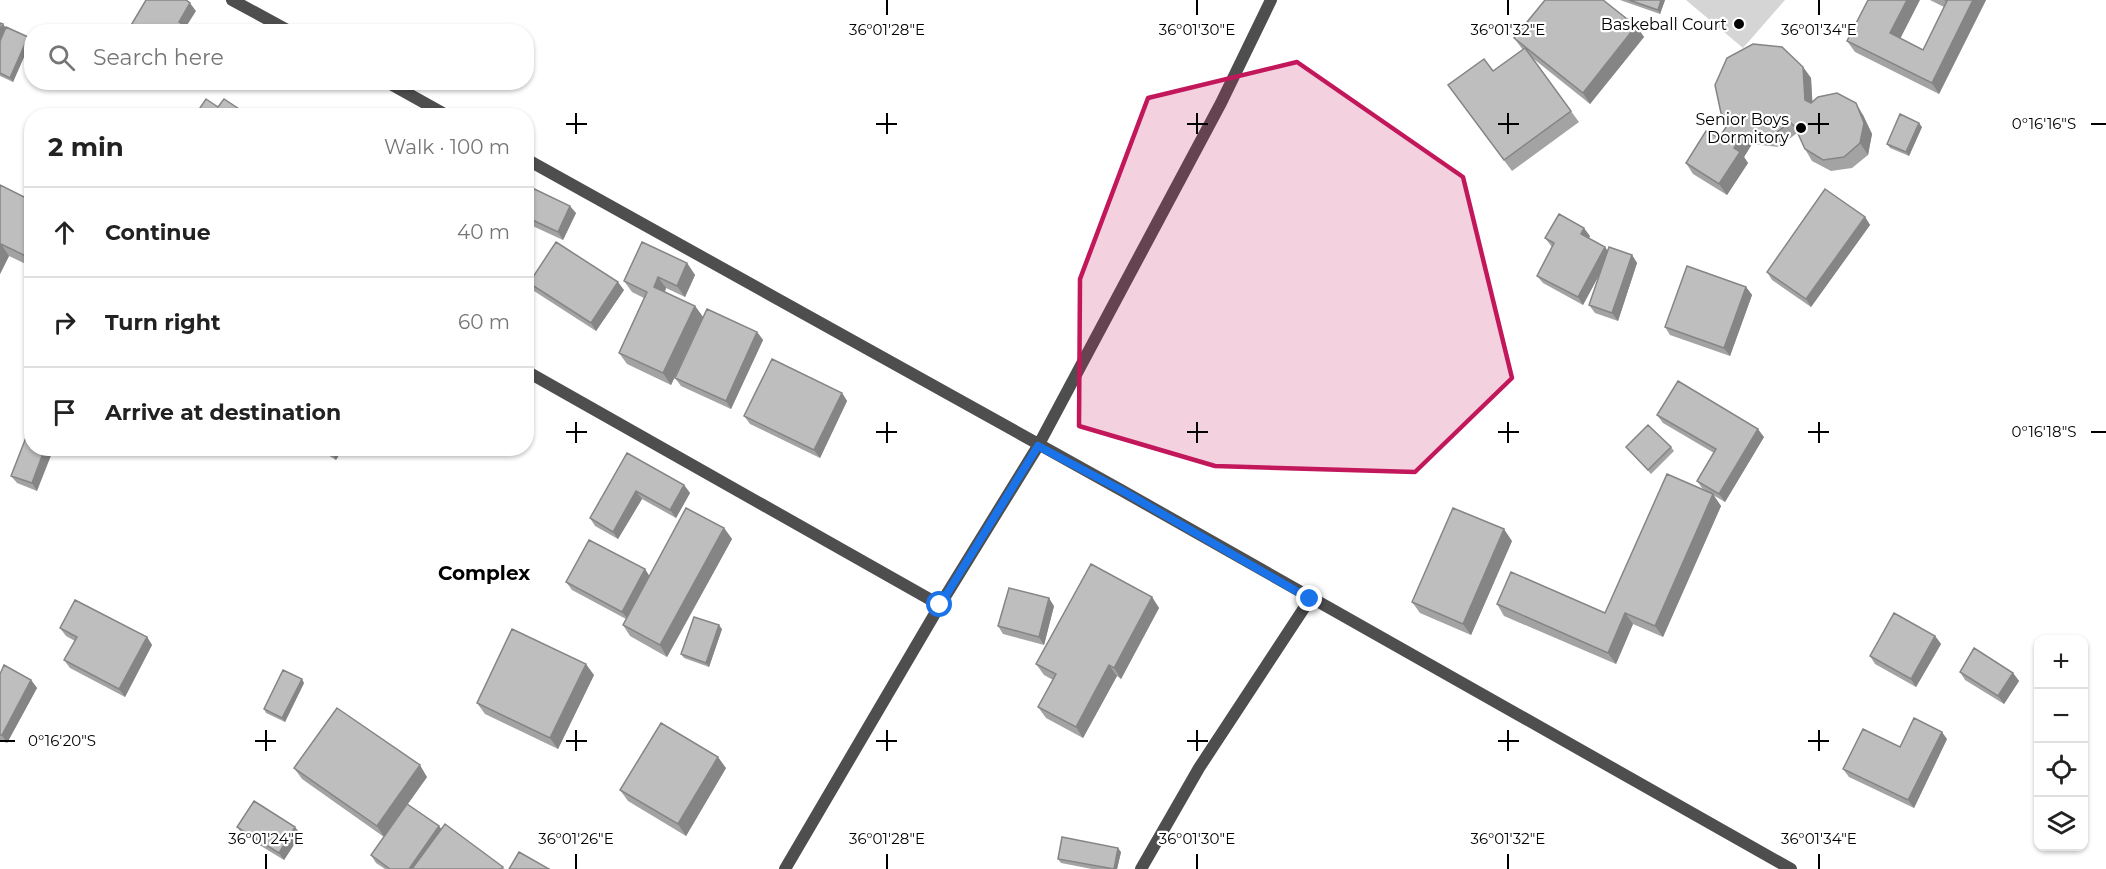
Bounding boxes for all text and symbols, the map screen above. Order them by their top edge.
place label: Baskeball Court [1601,15,1728,34]
marker: Baskeball Court [1732,17,1746,31]
text: 36°01'28"E [849,20,925,39]
text: 36°01'30"E [1159,20,1235,39]
text: 36°01'32"E [1471,20,1545,39]
text: 36°01'34"E [1781,20,1857,39]
search box [24,24,534,90]
icon: search [45,41,78,74]
text: Search here [93,44,224,71]
place label: Senior Boys Dormitory [1695,110,1789,147]
text: 0°16'16"S [2012,114,2076,133]
marker: Senior Boys Dormitory [1794,121,1808,135]
text: 2 min [48,131,124,163]
text: Walk · 100 m [384,135,510,159]
icon: ahead [48,216,81,249]
text: Continue [105,219,211,246]
text: 40 m [457,220,510,244]
icon: right [48,306,81,339]
text: Turn right [105,309,220,336]
text: 60 m [458,310,510,334]
icon: arrive [48,396,81,429]
text: Arrive at destination [105,399,341,426]
text: 0°16'18"S [2012,422,2076,441]
district label: Complex [438,561,530,585]
route end [1296,585,1322,611]
route start [926,591,952,617]
map controls [2034,635,2088,851]
button: + [2034,635,2088,689]
button: − [2034,689,2088,743]
text: 0°16'20"S [28,731,96,750]
button: locate [2034,743,2088,797]
button: layers [2034,797,2088,851]
text: 36°01'24"E [228,829,304,848]
text: 36°01'26"E [538,829,614,848]
text: 36°01'28"E [849,829,925,848]
text: 36°01'30"E [1159,829,1235,848]
text: 36°01'32"E [1471,829,1545,848]
text: 36°01'34"E [1781,829,1857,848]

